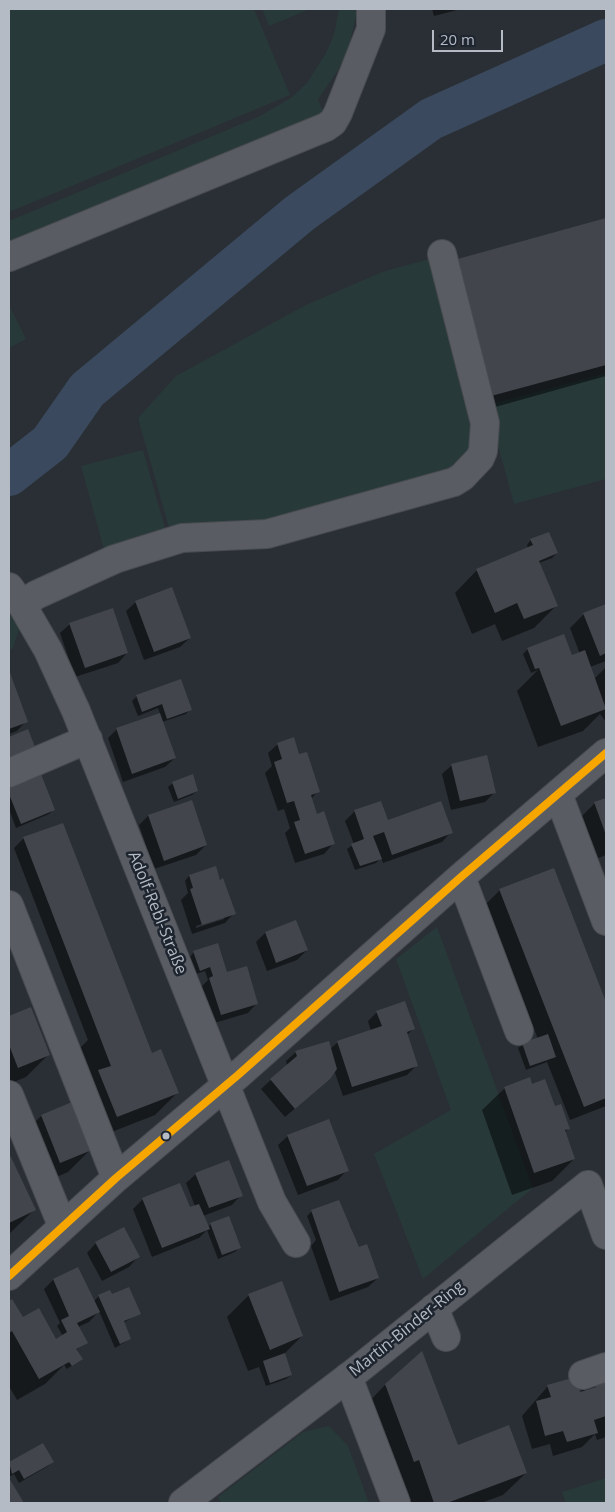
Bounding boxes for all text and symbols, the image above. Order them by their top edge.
scale bar [435,20,506,52]
text: 20 m [440,29,475,49]
street label: Adolf-Rebl-Straße [124,849,190,977]
unlabelled marker [161,1131,171,1141]
street label: Martin-Binder-Ring [346,1277,468,1381]

